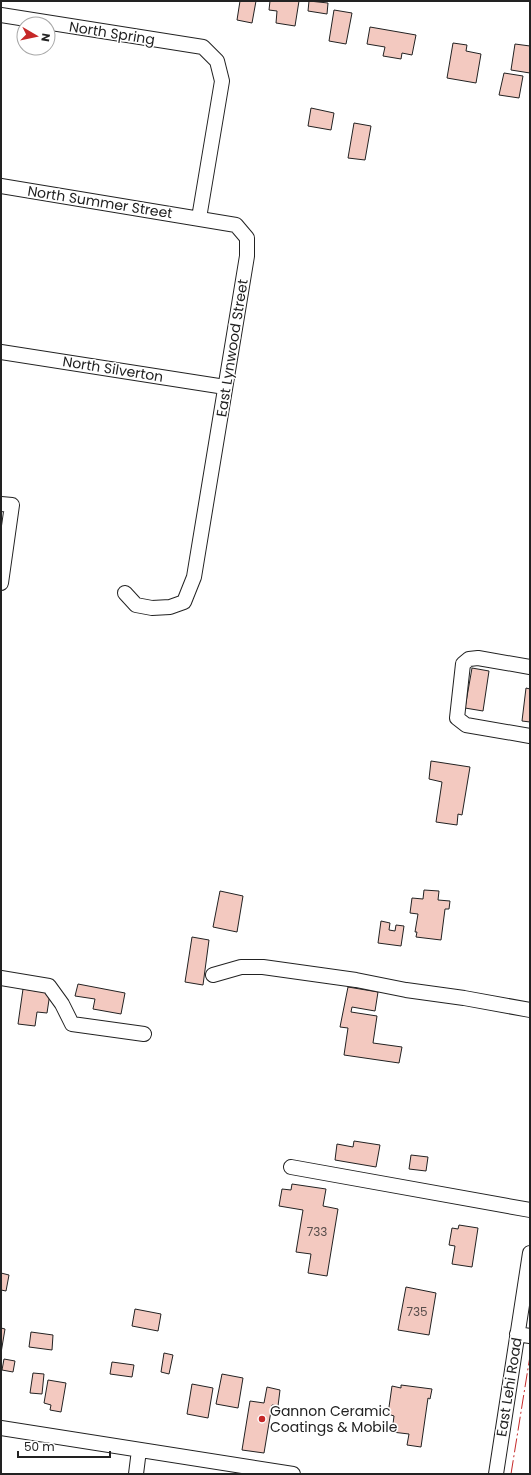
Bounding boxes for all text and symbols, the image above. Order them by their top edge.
north arrow [16,16,56,56]
street label: North Spring [68,16,156,50]
text: N [37,32,54,43]
street label: North Summer Street [26,181,174,223]
street label: East Lynwood Street [211,278,253,418]
street label: North Silverton [61,351,165,387]
house number: 733 [307,1223,327,1240]
house number: 735 [406,1303,428,1320]
street label: East Lehi Road [491,1336,527,1438]
place label: Gannon Ceramic Coatings & Mobile [270,1401,398,1437]
marker: Gannon Ceramic Coatings & Mobile [257,1414,267,1424]
scale bar [18,1433,110,1459]
text: 50 m [24,1438,55,1455]

